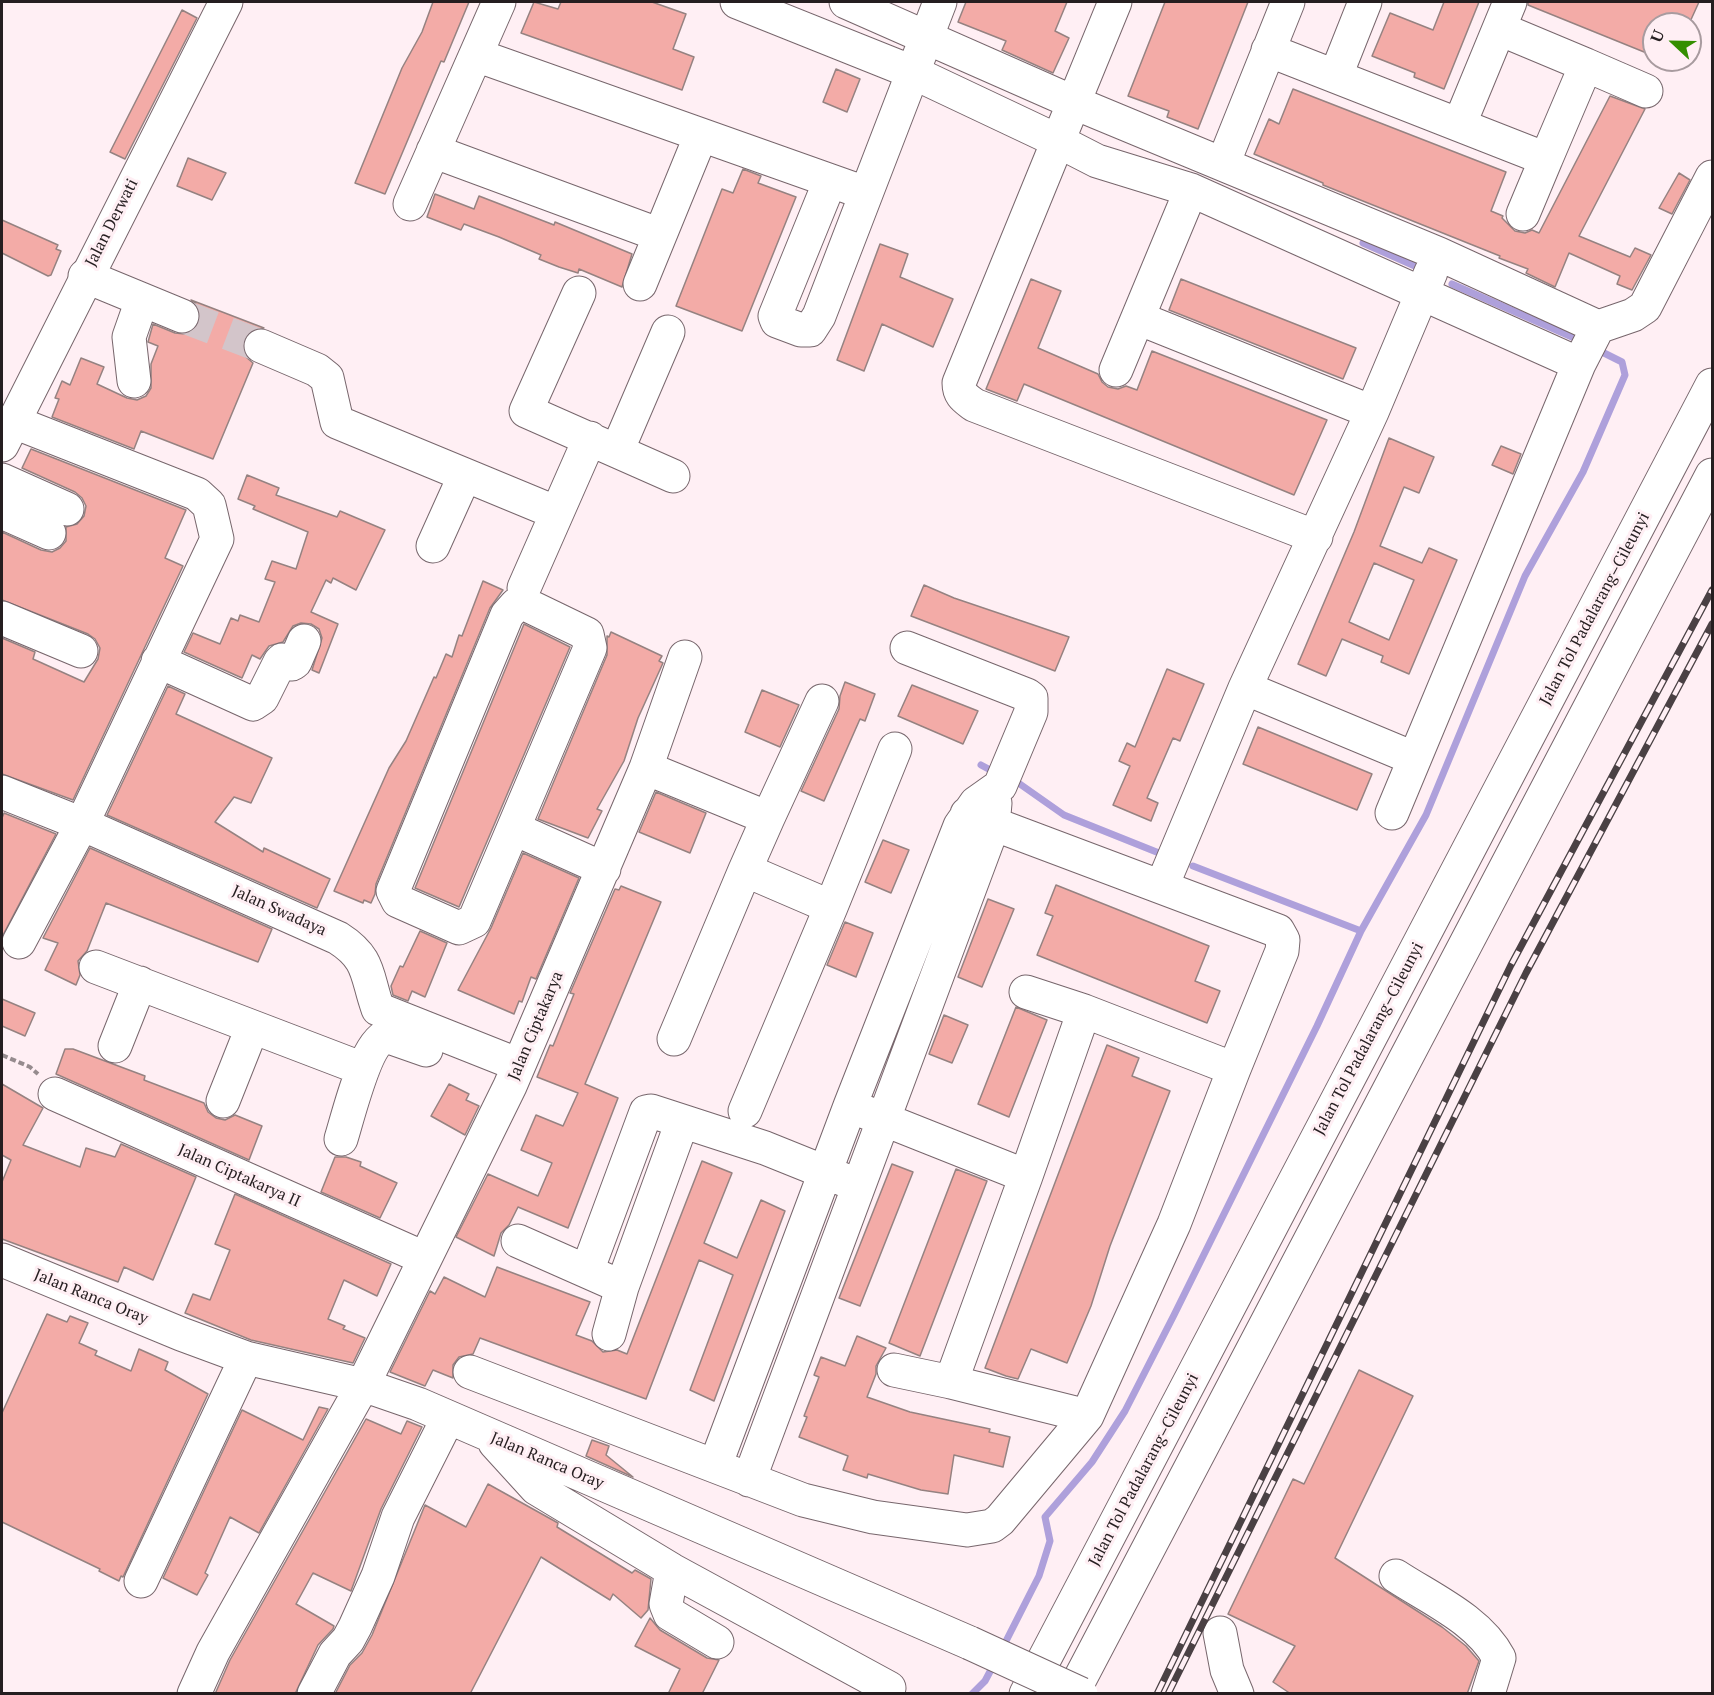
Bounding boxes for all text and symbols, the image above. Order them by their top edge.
north arrow [1642,12,1702,72]
text: U [1645,27,1670,45]
street label: Jalan Derwati [82,176,142,270]
street label: Jalan Tol Padalarang–Cileunyi [1536,509,1654,709]
street label: Jalan Swadaya [229,882,329,940]
street label: Jalan Tol Padalarang–Cileunyi [1310,939,1428,1139]
street label: Jalan Ciptakarya [504,969,568,1083]
street label: Jalan Ciptakarya II [175,1140,303,1212]
street label: Jalan Ranca Oray [31,1265,151,1329]
street label: Jalan Tol Padalarang–Cileunyi [1085,1370,1203,1570]
street label: Jalan Ranca Oray [487,1428,607,1494]

